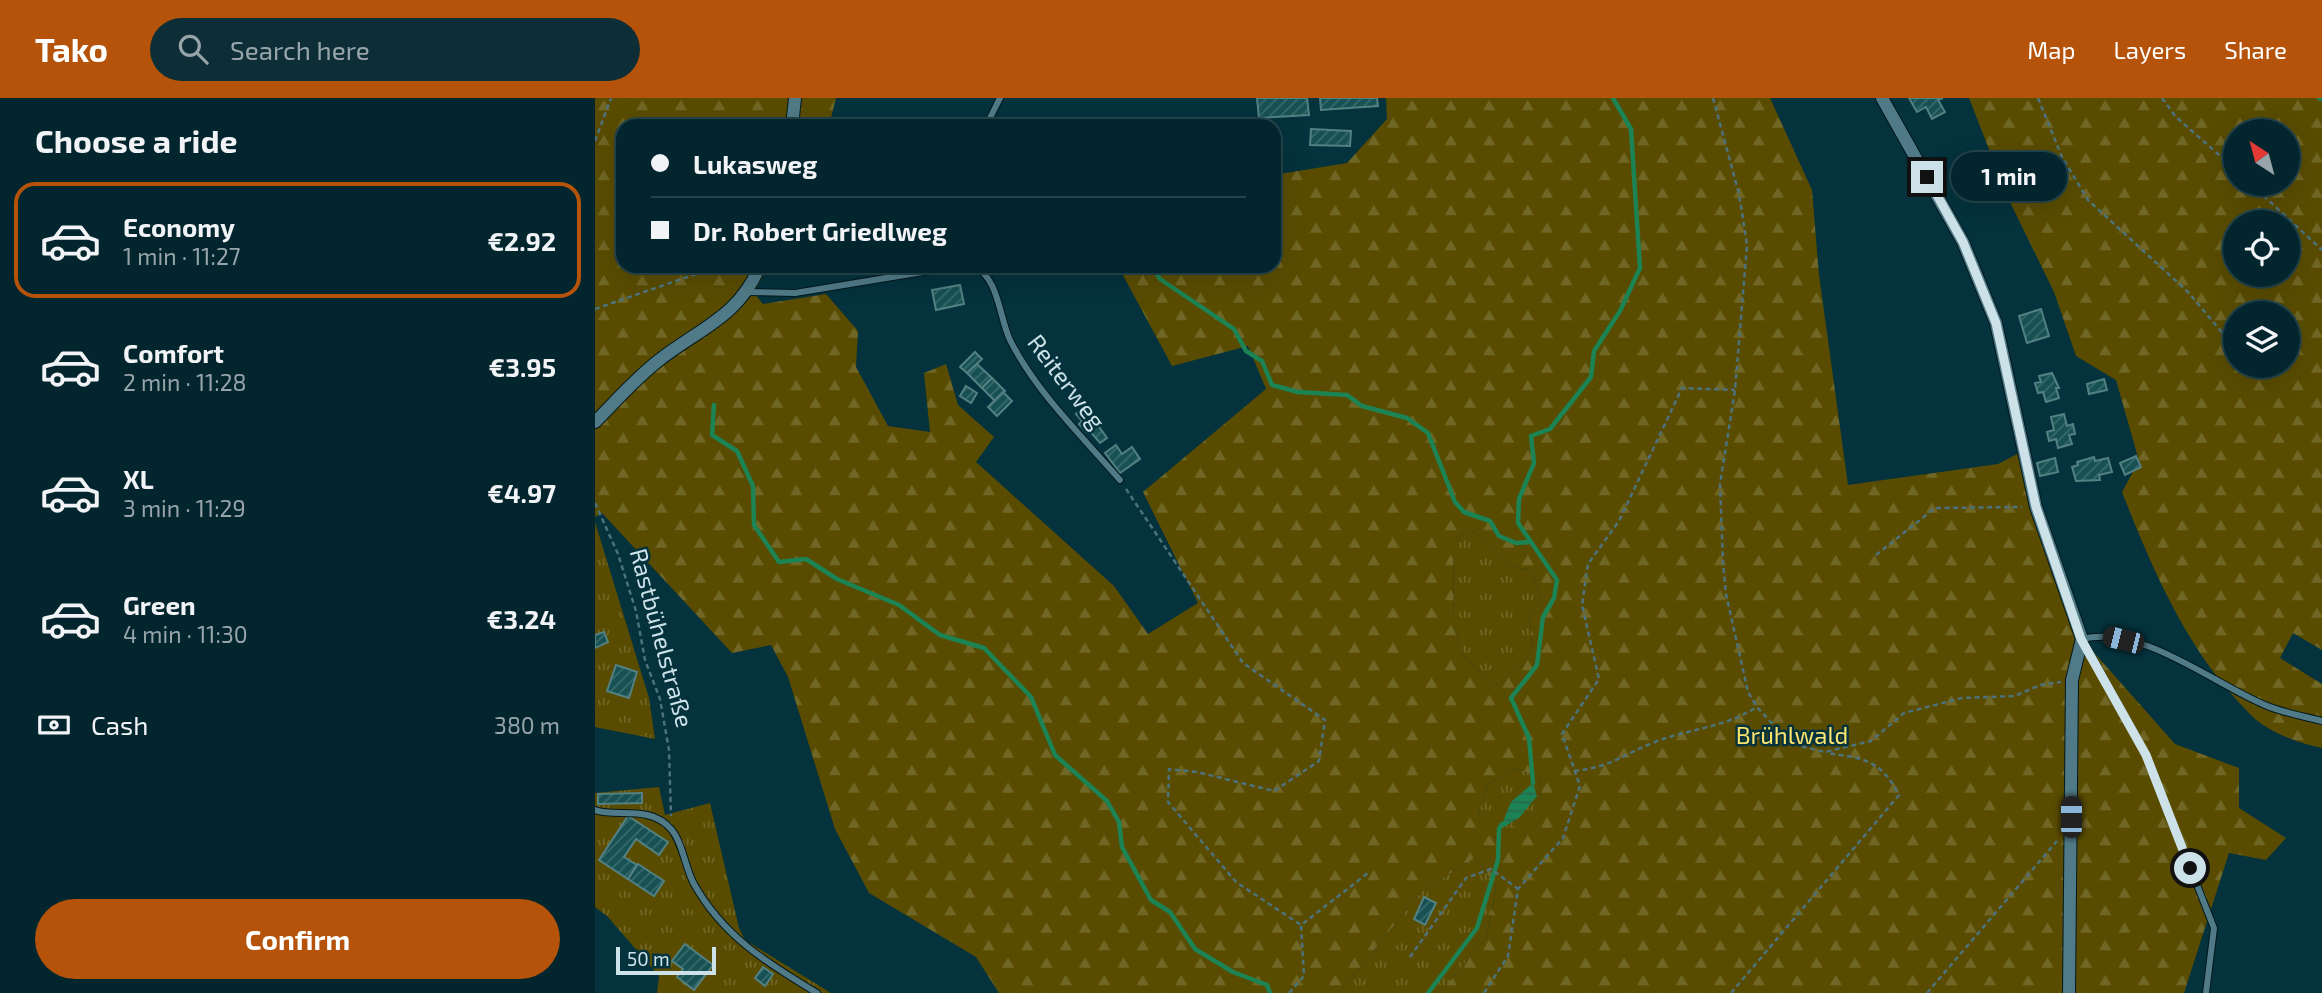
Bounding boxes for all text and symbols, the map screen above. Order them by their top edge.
search box [150,18,640,81]
text: Tako [35,29,108,69]
icon: search [174,30,212,68]
text: Search here [230,34,370,65]
text: Map [2027,35,2075,64]
text: Layers [2113,35,2186,64]
text: Share [2224,35,2287,64]
north arrow [2223,119,2299,196]
map controls [2223,119,2300,378]
text: Choose a ride [35,121,238,159]
text: Lukasweg [693,148,817,179]
callout: 1 min [1951,153,2067,202]
route end [1911,161,1943,193]
text: 1 min [1981,162,2037,190]
icon: car [39,209,102,272]
button: locate [2223,210,2300,287]
text: Economy [123,211,235,242]
text: Dr. Robert Griedlweg [693,215,947,246]
text: €2.92 [487,225,556,256]
text: 1 min · 11:27 [123,242,241,270]
button: layers [2223,301,2300,378]
street label: Reiterweg [1022,328,1112,434]
icon: car [39,335,102,398]
text: Comfort [123,337,224,368]
text: €3.95 [489,351,556,382]
text: 2 min · 11:28 [123,368,247,396]
icon: car [39,461,102,524]
text: XL [123,463,154,494]
text: €4.97 [487,477,556,508]
text: 3 min · 11:29 [123,494,246,522]
street label: Rastbühelstraße [625,545,700,730]
icon: car [39,587,102,650]
text: Green [123,589,196,620]
text: €3.24 [487,603,556,634]
text: 4 min · 11:30 [123,620,248,648]
car [2101,625,2146,655]
icon: cash [35,706,73,744]
text: Cash [91,709,148,740]
text: 380 m [494,711,560,739]
park label: Brühlwald [1736,720,1848,749]
car [2061,796,2082,838]
route start [2174,852,2206,884]
button: Confirm [35,899,560,979]
scale bar [616,944,716,976]
text: 50 m [627,947,670,970]

